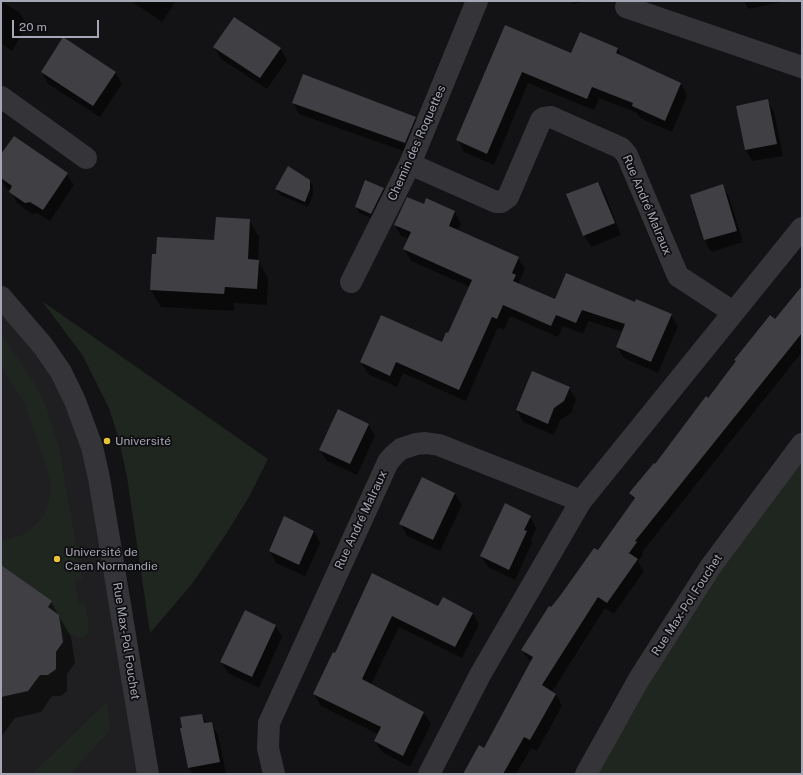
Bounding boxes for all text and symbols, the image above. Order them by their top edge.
scale bar [14,12,101,38]
text: 20 m [19,20,47,34]
street label: Chemin des Roquettes [385,83,449,203]
street label: Rue André Malraux [619,153,675,257]
place label: Université [115,434,171,448]
marker: Université [102,436,112,446]
street label: Rue André Malraux [332,468,390,572]
place label: Université de Caen Normandie [65,545,158,573]
street label: Rue Max-Pol Fouchet [649,551,725,659]
marker: Université de Caen Normandie [52,554,62,564]
street label: Rue Max-Pol Fouchet [110,581,142,701]

